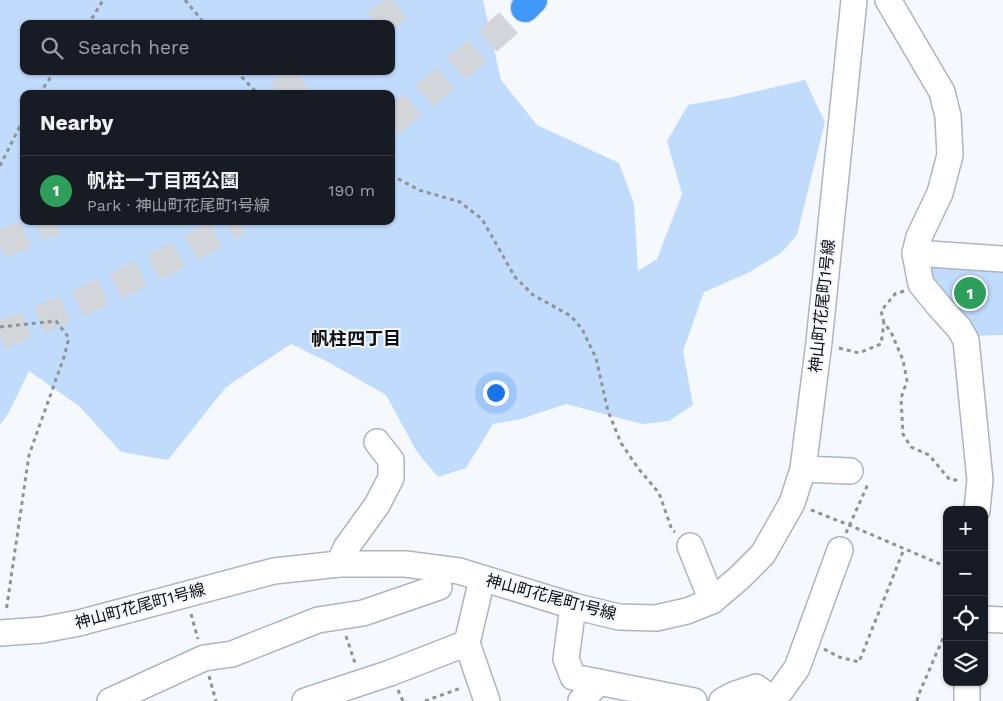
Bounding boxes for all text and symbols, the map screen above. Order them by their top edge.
search box [20,20,395,75]
icon: search [38,34,66,62]
text: Search here [78,36,189,59]
text: Nearby [40,110,113,135]
text: 帆柱一丁目西公園 [87,169,239,192]
text: 1 [53,181,59,200]
text: 190 m [328,181,375,200]
text: Park · 神山町花尾町1号線 [87,196,270,215]
street label: 神山町花尾町1号線 [806,238,838,374]
pin: 1 [954,274,986,312]
district label: 帆柱四丁目 [311,328,401,349]
your location [483,380,509,406]
map controls [943,506,988,686]
button: + [943,506,988,551]
button: − [943,551,988,596]
street label: 神山町花尾町1号線 [484,570,618,624]
street label: 神山町花尾町1号線 [73,579,207,633]
button: locate [943,596,988,641]
button: layers [943,641,988,686]

